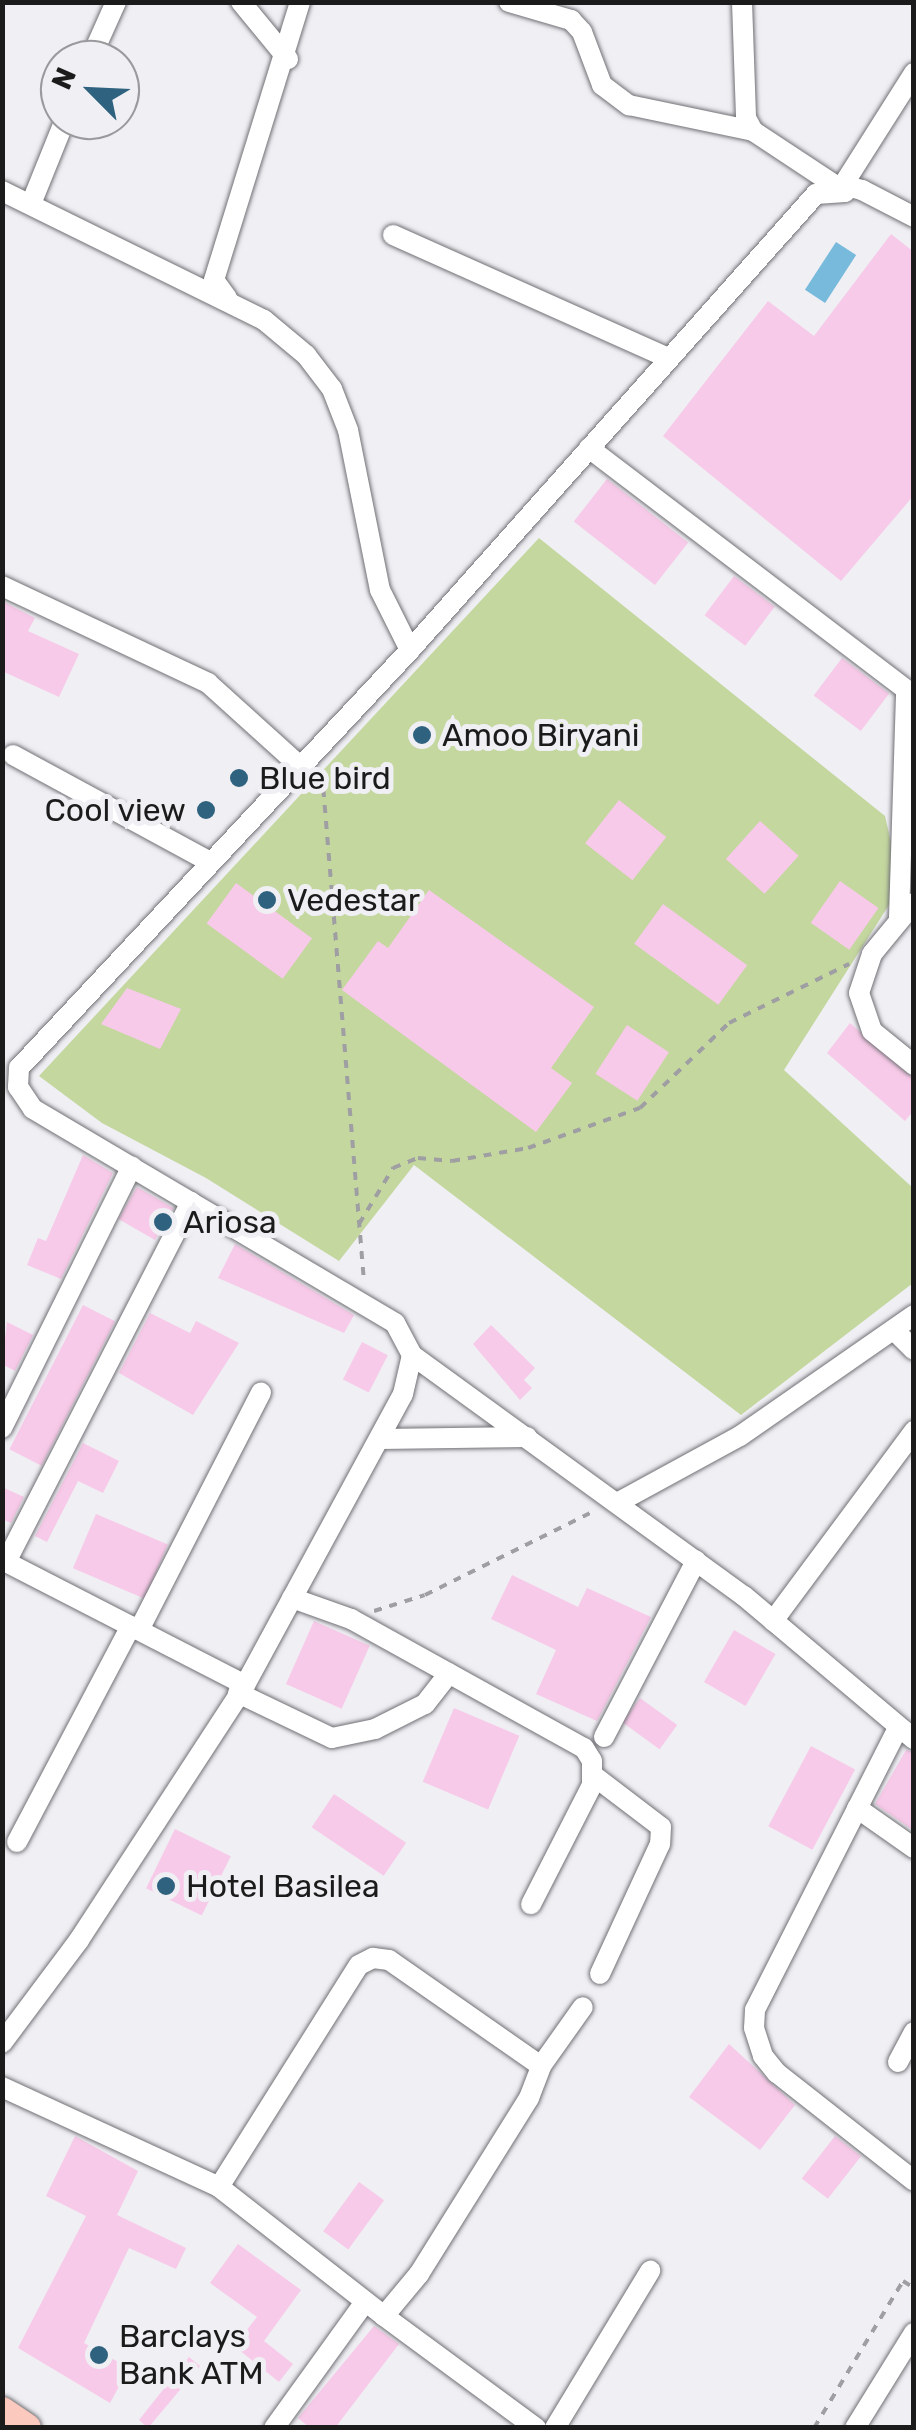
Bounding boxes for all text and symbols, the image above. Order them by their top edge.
north arrow [40,40,140,140]
text: N [45,63,83,94]
place label: Amoo Biryani [442,716,640,754]
marker: Amoo Biryani [411,724,433,746]
place label: Blue bird [259,759,391,797]
marker: Blue bird [228,767,250,789]
place label: Cool view [44,791,186,829]
marker: Cool view [195,799,217,821]
place label: Vedestar [287,881,420,919]
marker: Vedestar [256,889,278,911]
place label: Ariosa [183,1203,277,1241]
marker: Ariosa [152,1211,174,1233]
place label: Hotel Basilea [186,1867,380,1905]
marker: Hotel Basilea [155,1875,177,1897]
place label: Barclays Bank ATM [119,2318,265,2393]
marker: Barclays Bank ATM [88,2344,110,2366]

